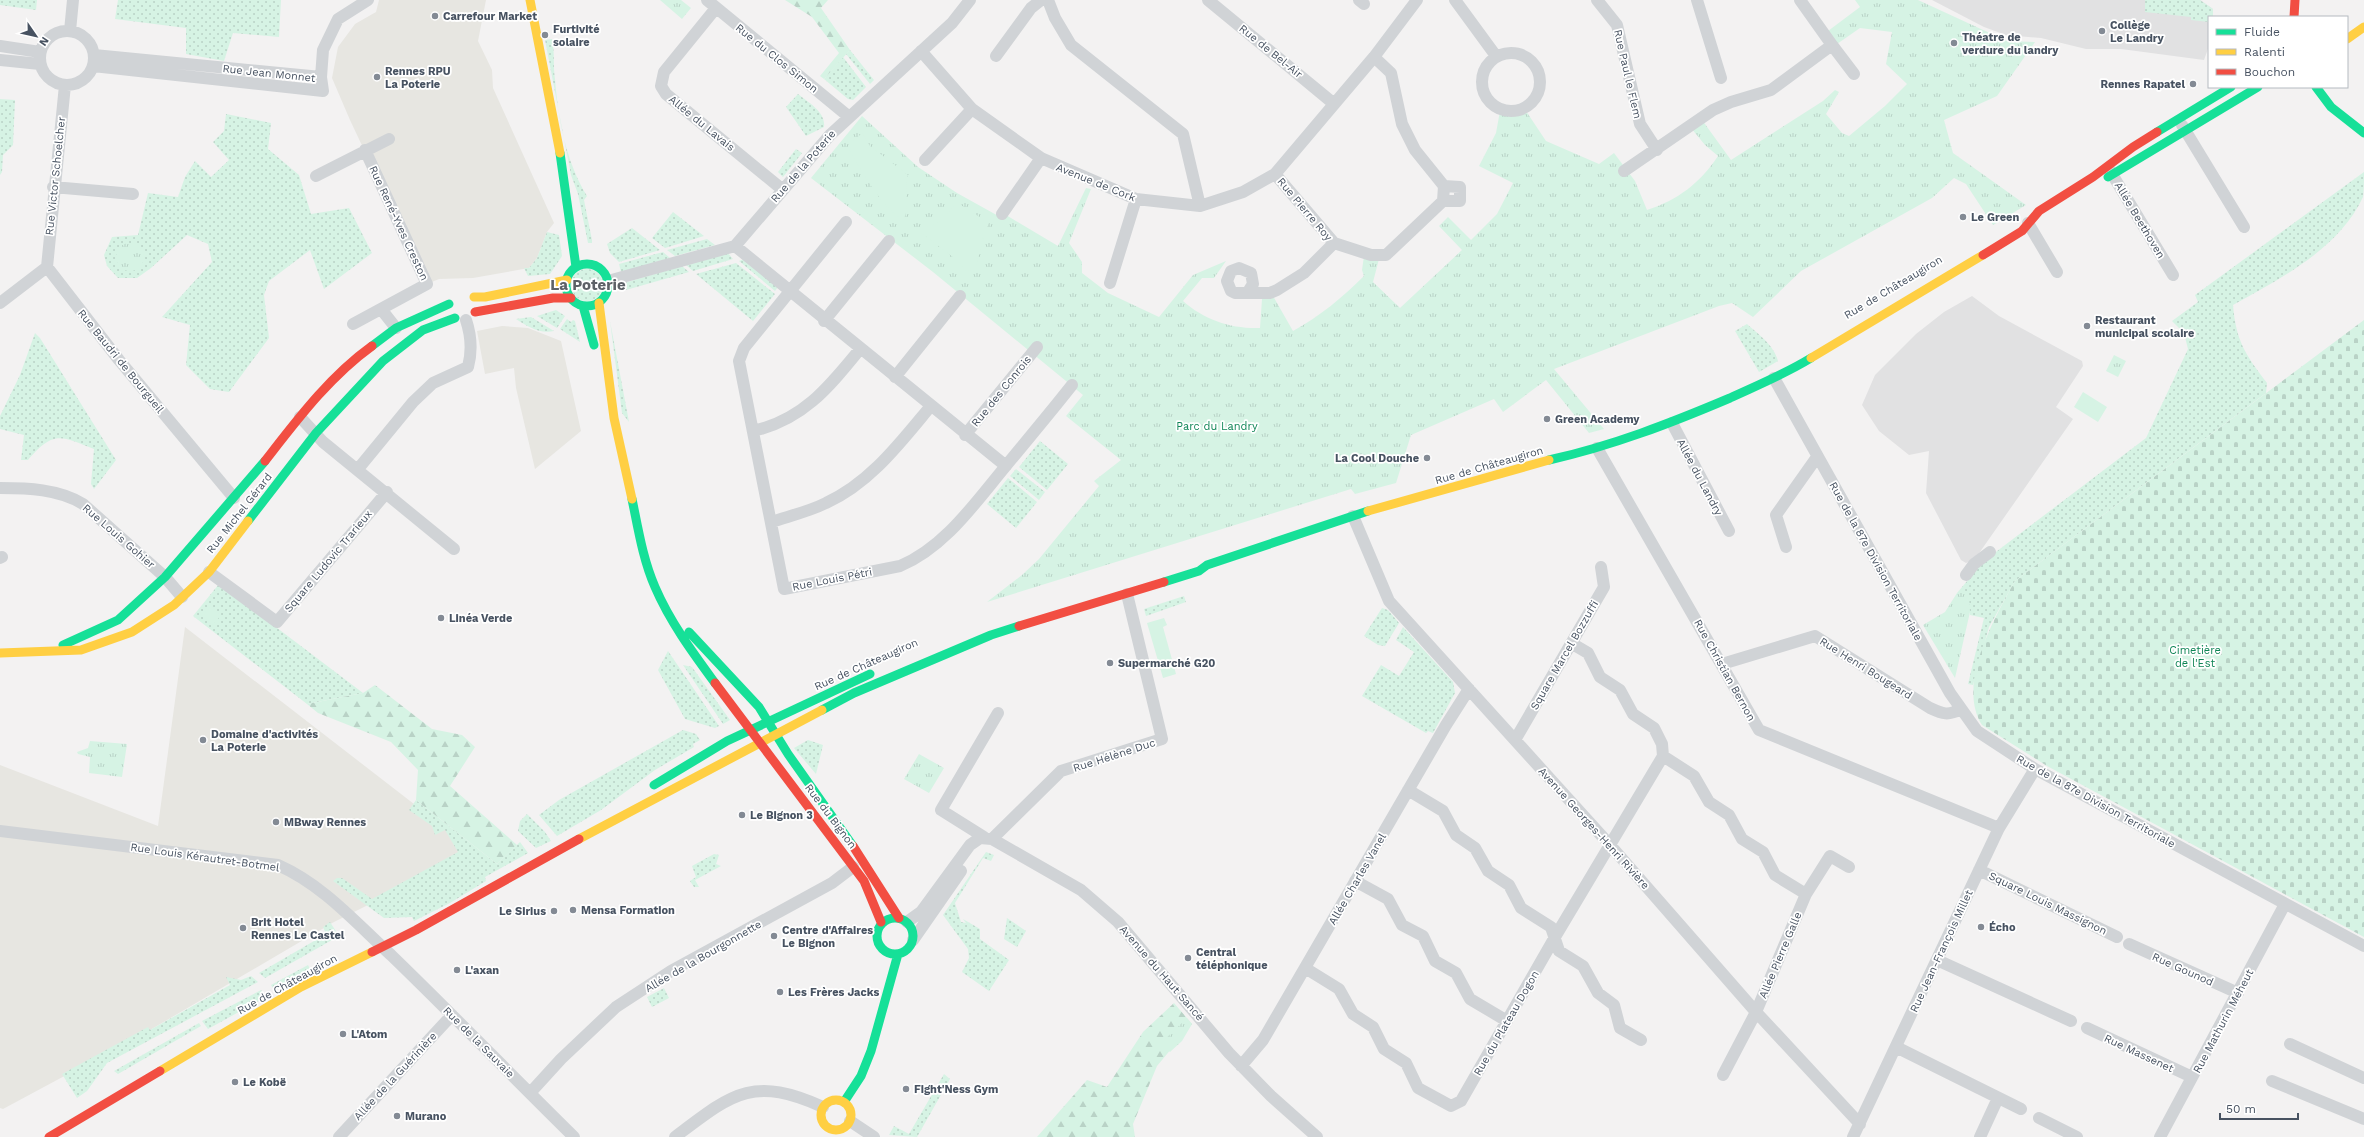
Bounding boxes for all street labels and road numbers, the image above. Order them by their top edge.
street label: Rue du Clos Simon [733,21,821,96]
street label: Rue de Bel-Air [1236,22,1305,81]
street label: Rue Paul le Flem [1611,28,1644,120]
street label: Rue Jean Monnet [222,62,316,85]
street label: Allée du Lavais [666,93,737,154]
street label: Rue Victor Schoelcher [43,116,68,236]
street label: Rue de la Poterie [768,127,838,205]
street label: Avenue de Cork [1054,161,1137,204]
street label: Rue René-Yves Creston [366,164,431,283]
street label: Rue Pierre Roy [1275,175,1335,244]
street label: Allée Beethoven [2112,180,2168,261]
street label: Rue de Châteaugiron [1842,253,1945,322]
street label: Rue Baudri de Bourgueil [75,307,167,416]
street label: Rue des Conrois [969,353,1034,429]
street label: Allée du Landry [1674,437,1725,518]
street label: Rue de Châteaugiron [1434,444,1545,487]
street label: Rue Michel Gérard [204,470,275,556]
street label: Rue de la 87e Division Territoriale [1826,480,1925,643]
street label: Rue Louis Gohier [80,501,158,572]
street label: Square Ludovic Trarieux [282,508,375,615]
street label: Rue Louis Pétri [791,565,873,594]
street label: Square Marcel Bozzuffi [1528,598,1601,712]
street label: Rue Christian Bernon [1691,617,1758,723]
street label: Rue Henri Bougeard [1817,635,1914,702]
street label: Rue de Châteaugiron [812,636,920,693]
street label: Rue Hélène Duc [1071,736,1157,775]
street label: Rue de la 87e Division Territoriale [2014,752,2177,851]
street label: Avenue Georges-Henri Rivière [1535,765,1652,892]
street label: Rue du Bignon [802,781,859,851]
street label: Allée Charles Vanel [1326,831,1389,927]
street label: Rue Louis Kérautret-Botmel [130,841,281,874]
street label: Square Louis Massignon [1987,869,2109,938]
street label: Rue Jean-François Millet [1907,888,1976,1015]
street label: Allée Pierre Galle [1756,910,1805,1000]
street label: Allée de la Bourgonnette [643,918,764,995]
street label: Avenue du Haut Sancé [1117,923,1207,1024]
street label: Rue Gounod [2150,950,2215,989]
street label: Rue de Châteaugiron [235,952,339,1017]
street label: Rue Mathurin Méheut [2191,967,2257,1075]
street label: Rue du Plateau Dogon [1471,968,1542,1078]
street label: Rue de la Sauvaie [440,1004,517,1081]
street label: Allée de la Guérinière [351,1030,440,1123]
street label: Rue Massenet [2102,1032,2176,1075]

